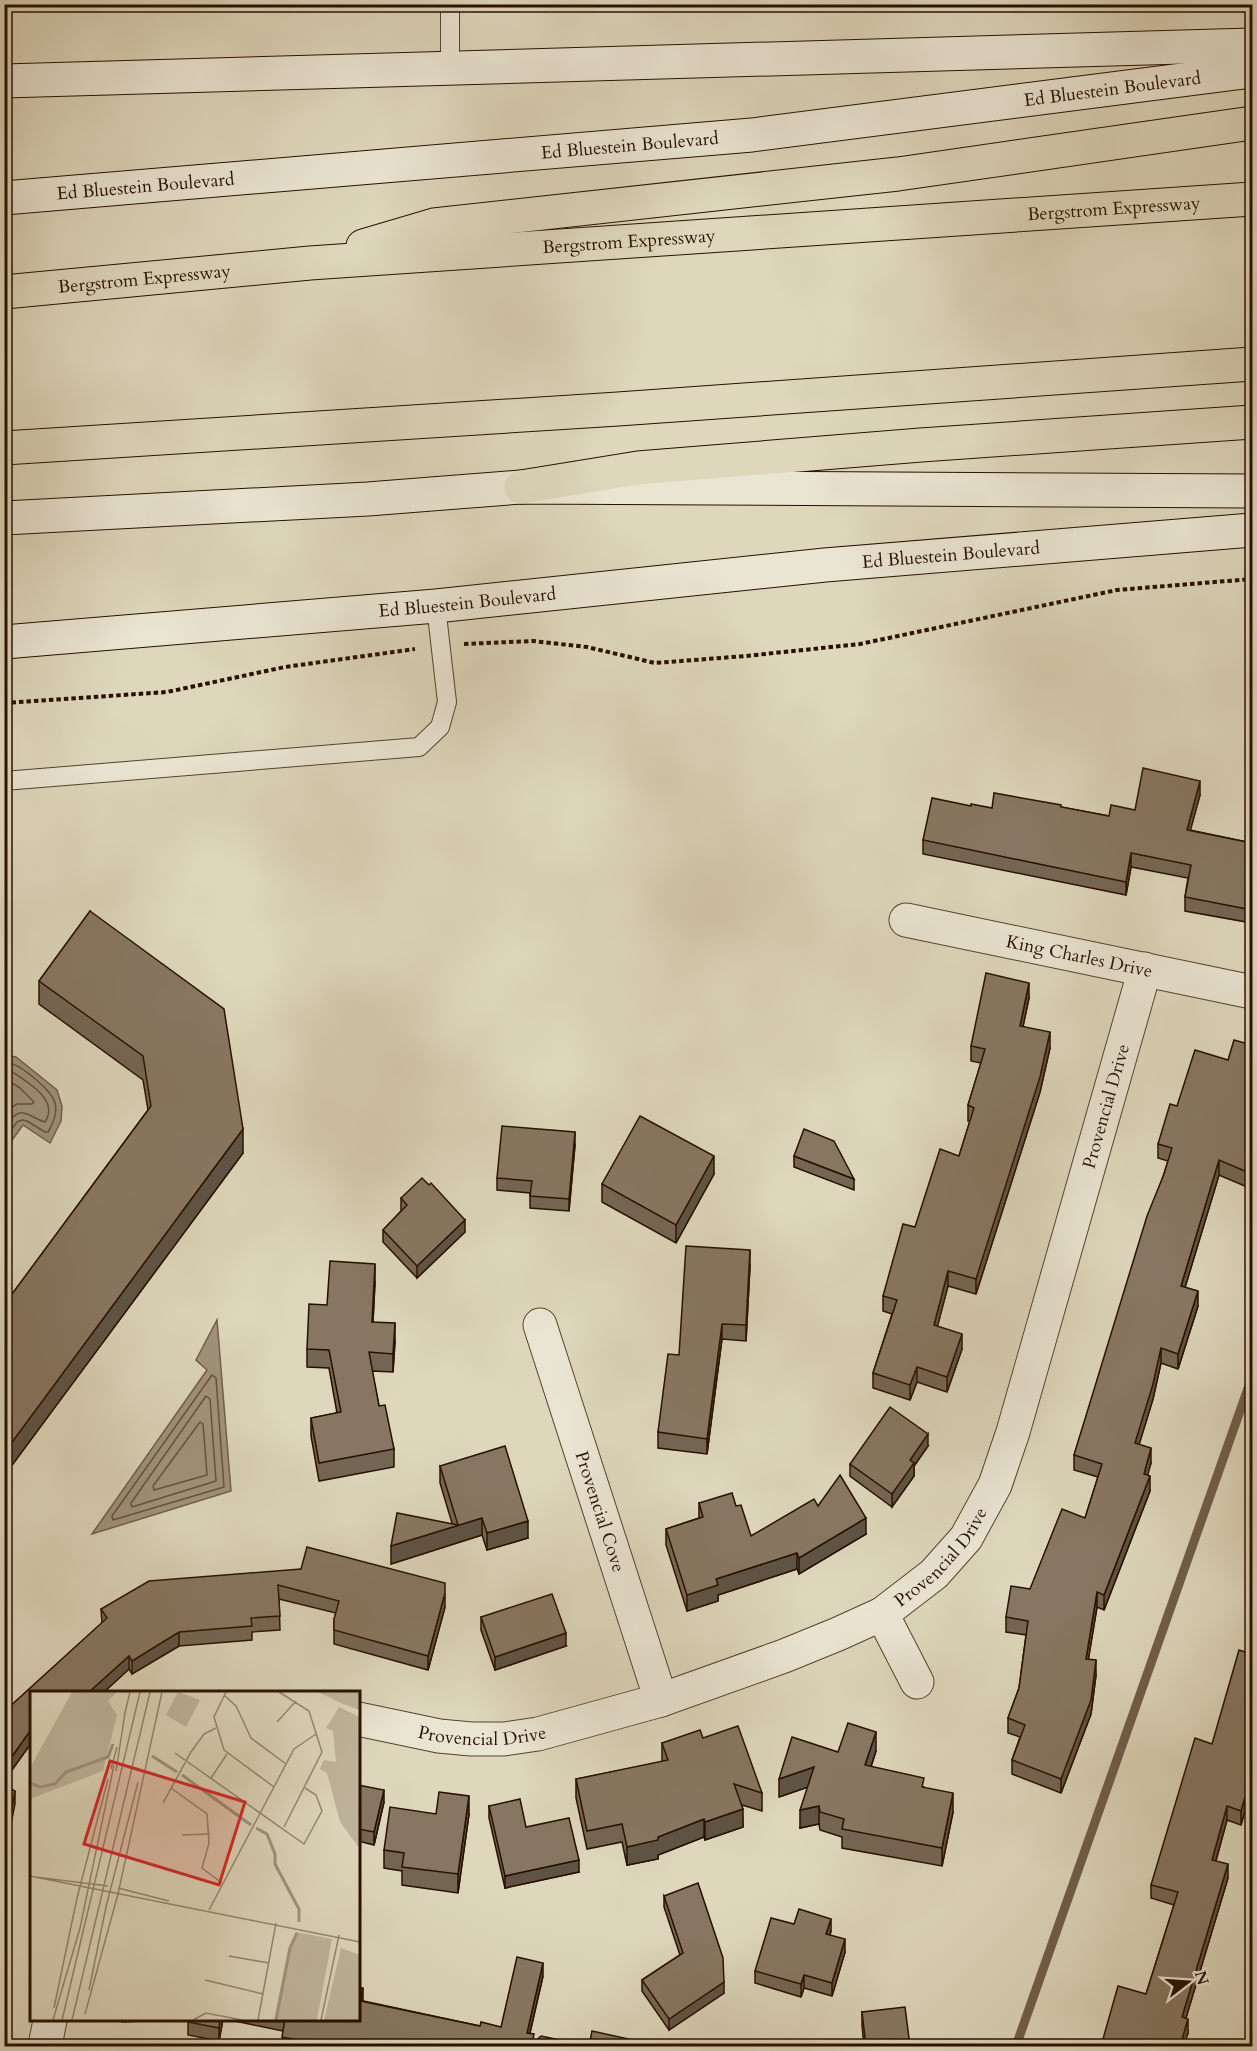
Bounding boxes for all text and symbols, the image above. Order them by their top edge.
street label: Ed Bluestein Boulevard [1023,66,1203,113]
street label: Ed Bluestein Boulevard [540,126,720,166]
street label: Ed Bluestein Boulevard [56,167,236,207]
street label: Bergstrom Expressway [1026,191,1202,227]
street label: Bergstrom Expressway [542,223,717,260]
street label: Bergstrom Expressway [57,259,232,300]
street label: Ed Bluestein Boulevard [861,535,1041,575]
street label: Ed Bluestein Boulevard [378,581,558,624]
street label: King Charles Drive [1004,929,1155,984]
street label: Provencial Drive [1077,1041,1136,1172]
street label: Provencial Cove [569,1448,631,1575]
street label: Provencial Drive [889,1503,993,1613]
inset map [30,1691,360,2021]
street label: Provencial Drive [416,1720,549,1752]
north arrow [1158,1952,1218,2012]
text: N [1189,1968,1214,1988]

